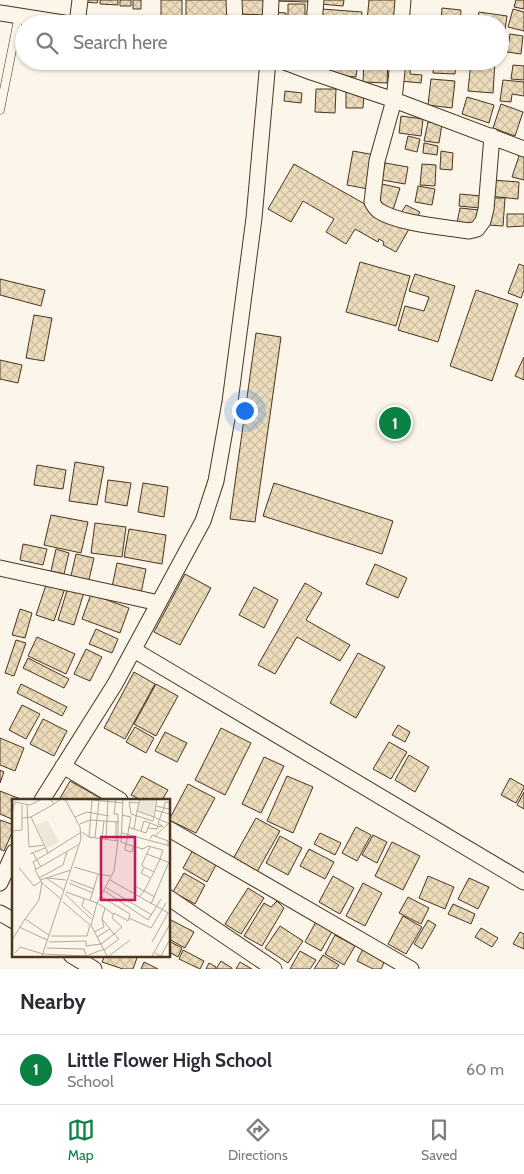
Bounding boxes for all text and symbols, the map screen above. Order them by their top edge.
search box [15,15,509,70]
icon: search [33,29,61,57]
text: Search here [73,31,167,54]
your location [232,398,258,424]
pin: 1 [379,404,411,442]
inset map [12,799,170,956]
text: Nearby [20,989,86,1014]
text: Little Flower High School [67,1049,272,1072]
text: 1 [33,1060,39,1079]
text: 60 m [466,1060,504,1079]
text: School [67,1072,114,1091]
tab: Map [67,1116,95,1164]
tab: Directions [228,1116,288,1164]
tab: Saved [421,1116,457,1164]

